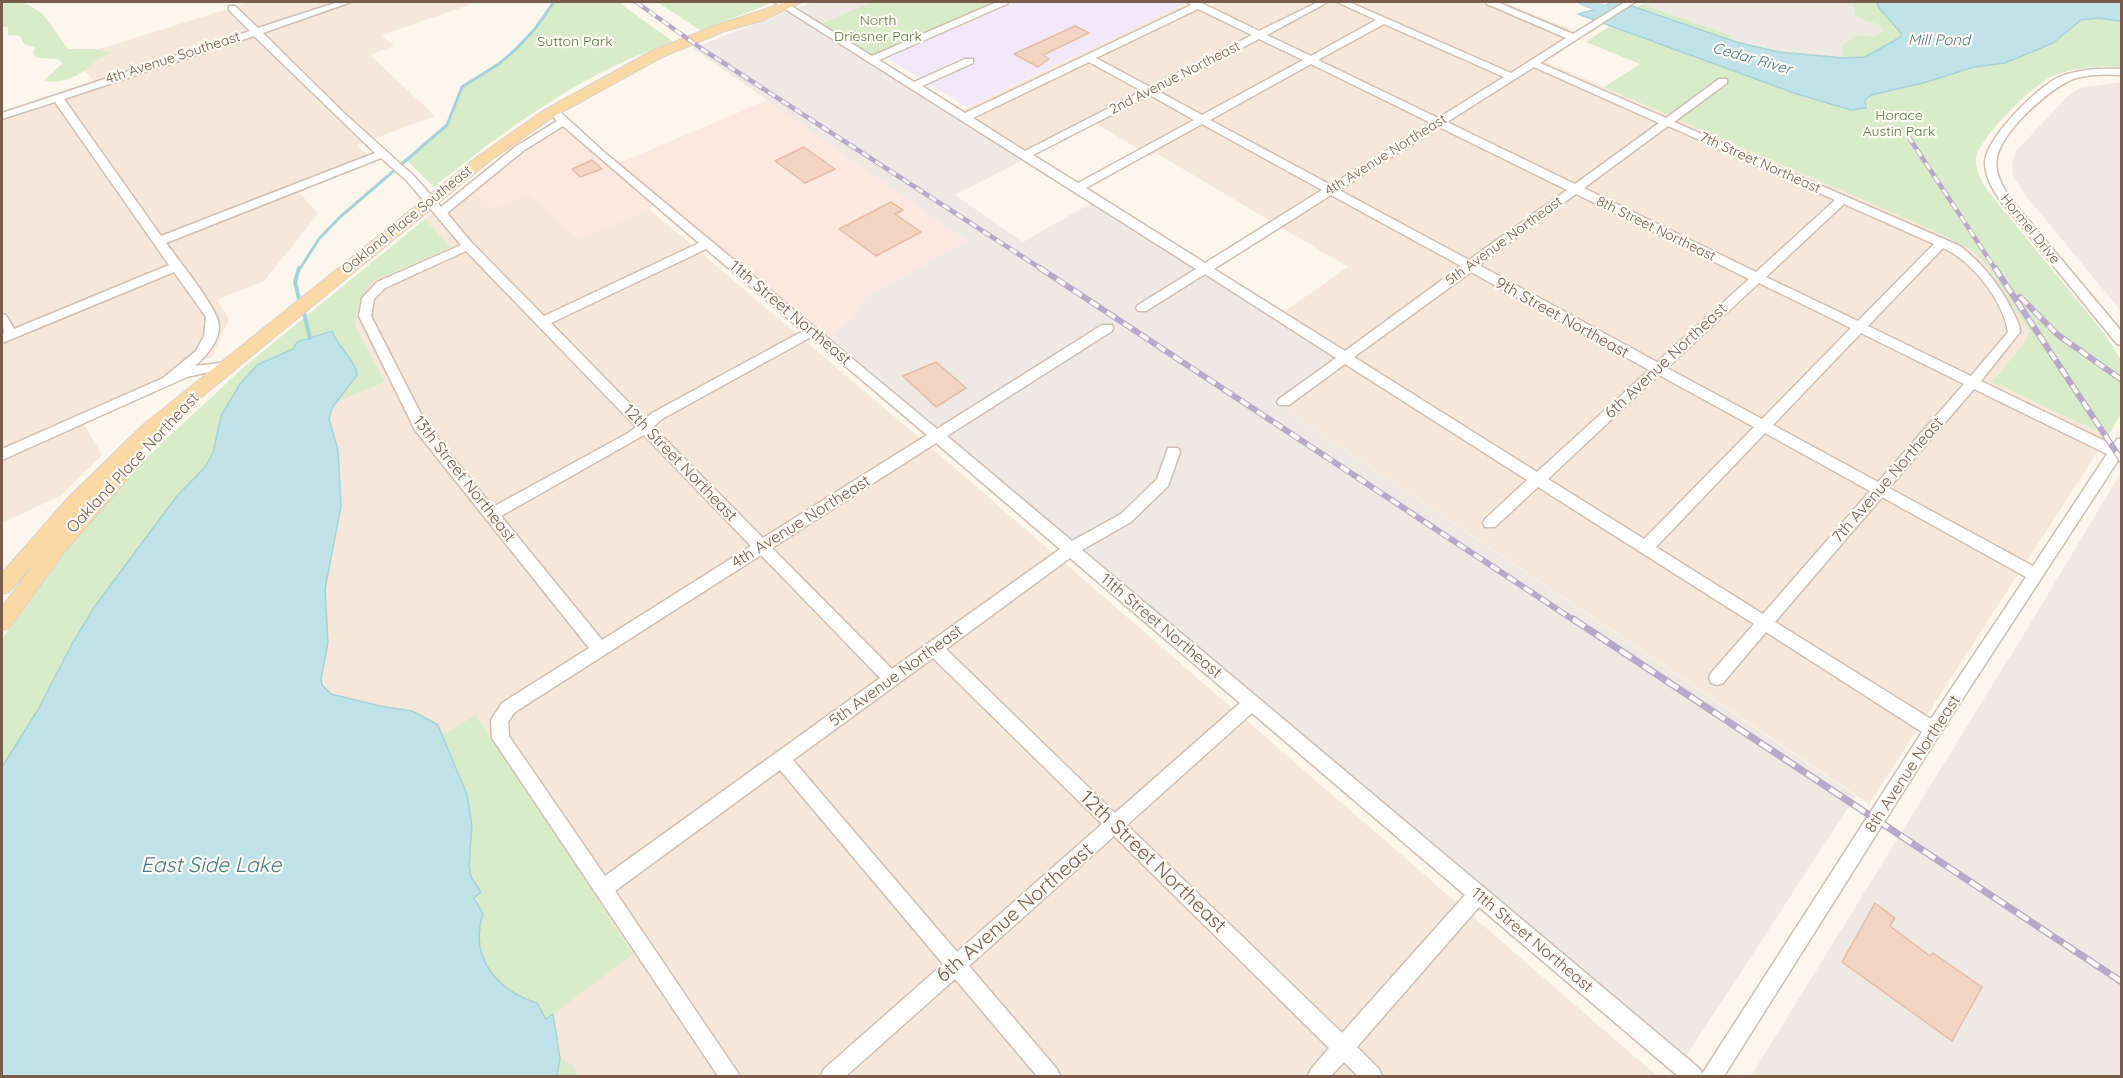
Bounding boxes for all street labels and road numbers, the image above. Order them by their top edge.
street label: 4th Avenue Southeast [104,28,242,88]
street label: 2nd Avenue Northeast [1107,38,1243,118]
street label: 4th Avenue Northeast [1322,111,1450,199]
street label: 7th Street Northeast [1697,129,1823,197]
street label: Oakland Place Southeast [339,162,475,278]
street label: Hormel Drive [1997,191,2063,267]
street label: 5th Avenue Northeast [1442,193,1566,289]
street label: 8th Street Northeast [1594,193,1718,265]
street label: 11th Street Northeast [725,257,855,369]
street label: 9th Street Northeast [1492,273,1632,363]
street label: 6th Avenue Northeast [1601,299,1731,423]
street label: Oakland Place Northeast [63,389,203,537]
street label: 12th Street Northeast [619,400,741,526]
street label: 13th Street Northeast [409,412,519,546]
street label: 7th Avenue Northeast [1828,413,1948,547]
street label: 4th Avenue Northeast [728,471,874,573]
street label: 11th Street Northeast [1096,570,1226,682]
street label: 5th Avenue Northeast [825,621,967,731]
street label: 8th Avenue Northeast [1861,692,1965,836]
street label: 12th Street Northeast [1075,786,1231,938]
street label: 6th Avenue Northeast [932,838,1098,988]
street label: 11th Street Northeast [1467,884,1597,996]

